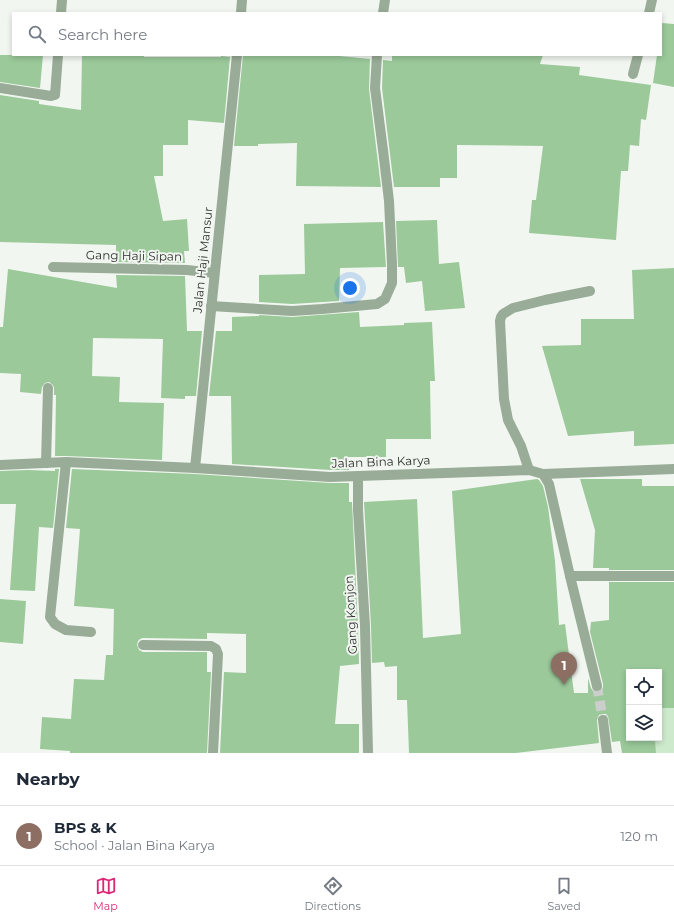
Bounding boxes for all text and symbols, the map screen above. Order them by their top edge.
search box [12,12,662,56]
icon: search [26,23,48,45]
text: Search here [58,25,147,44]
street label: Jalan Haji Mansur [189,206,216,315]
street label: Gang Haji Sipan [86,247,182,264]
your location [340,278,360,298]
street label: Jalan Bina Karya [330,452,431,471]
street label: Gang Konjon [341,575,360,655]
pin: 1 [551,652,577,685]
map controls [626,669,662,741]
button: locate [626,669,662,705]
button: layers [626,705,662,741]
text: Nearby [16,769,80,789]
text: BPS & K [54,818,117,837]
text: 1 [26,828,32,844]
text: 120 m [620,828,658,844]
text: School · Jalan Bina Karya [54,837,215,853]
tab: Map [93,875,118,913]
tab: Directions [305,875,361,913]
tab: Saved [548,875,581,913]

